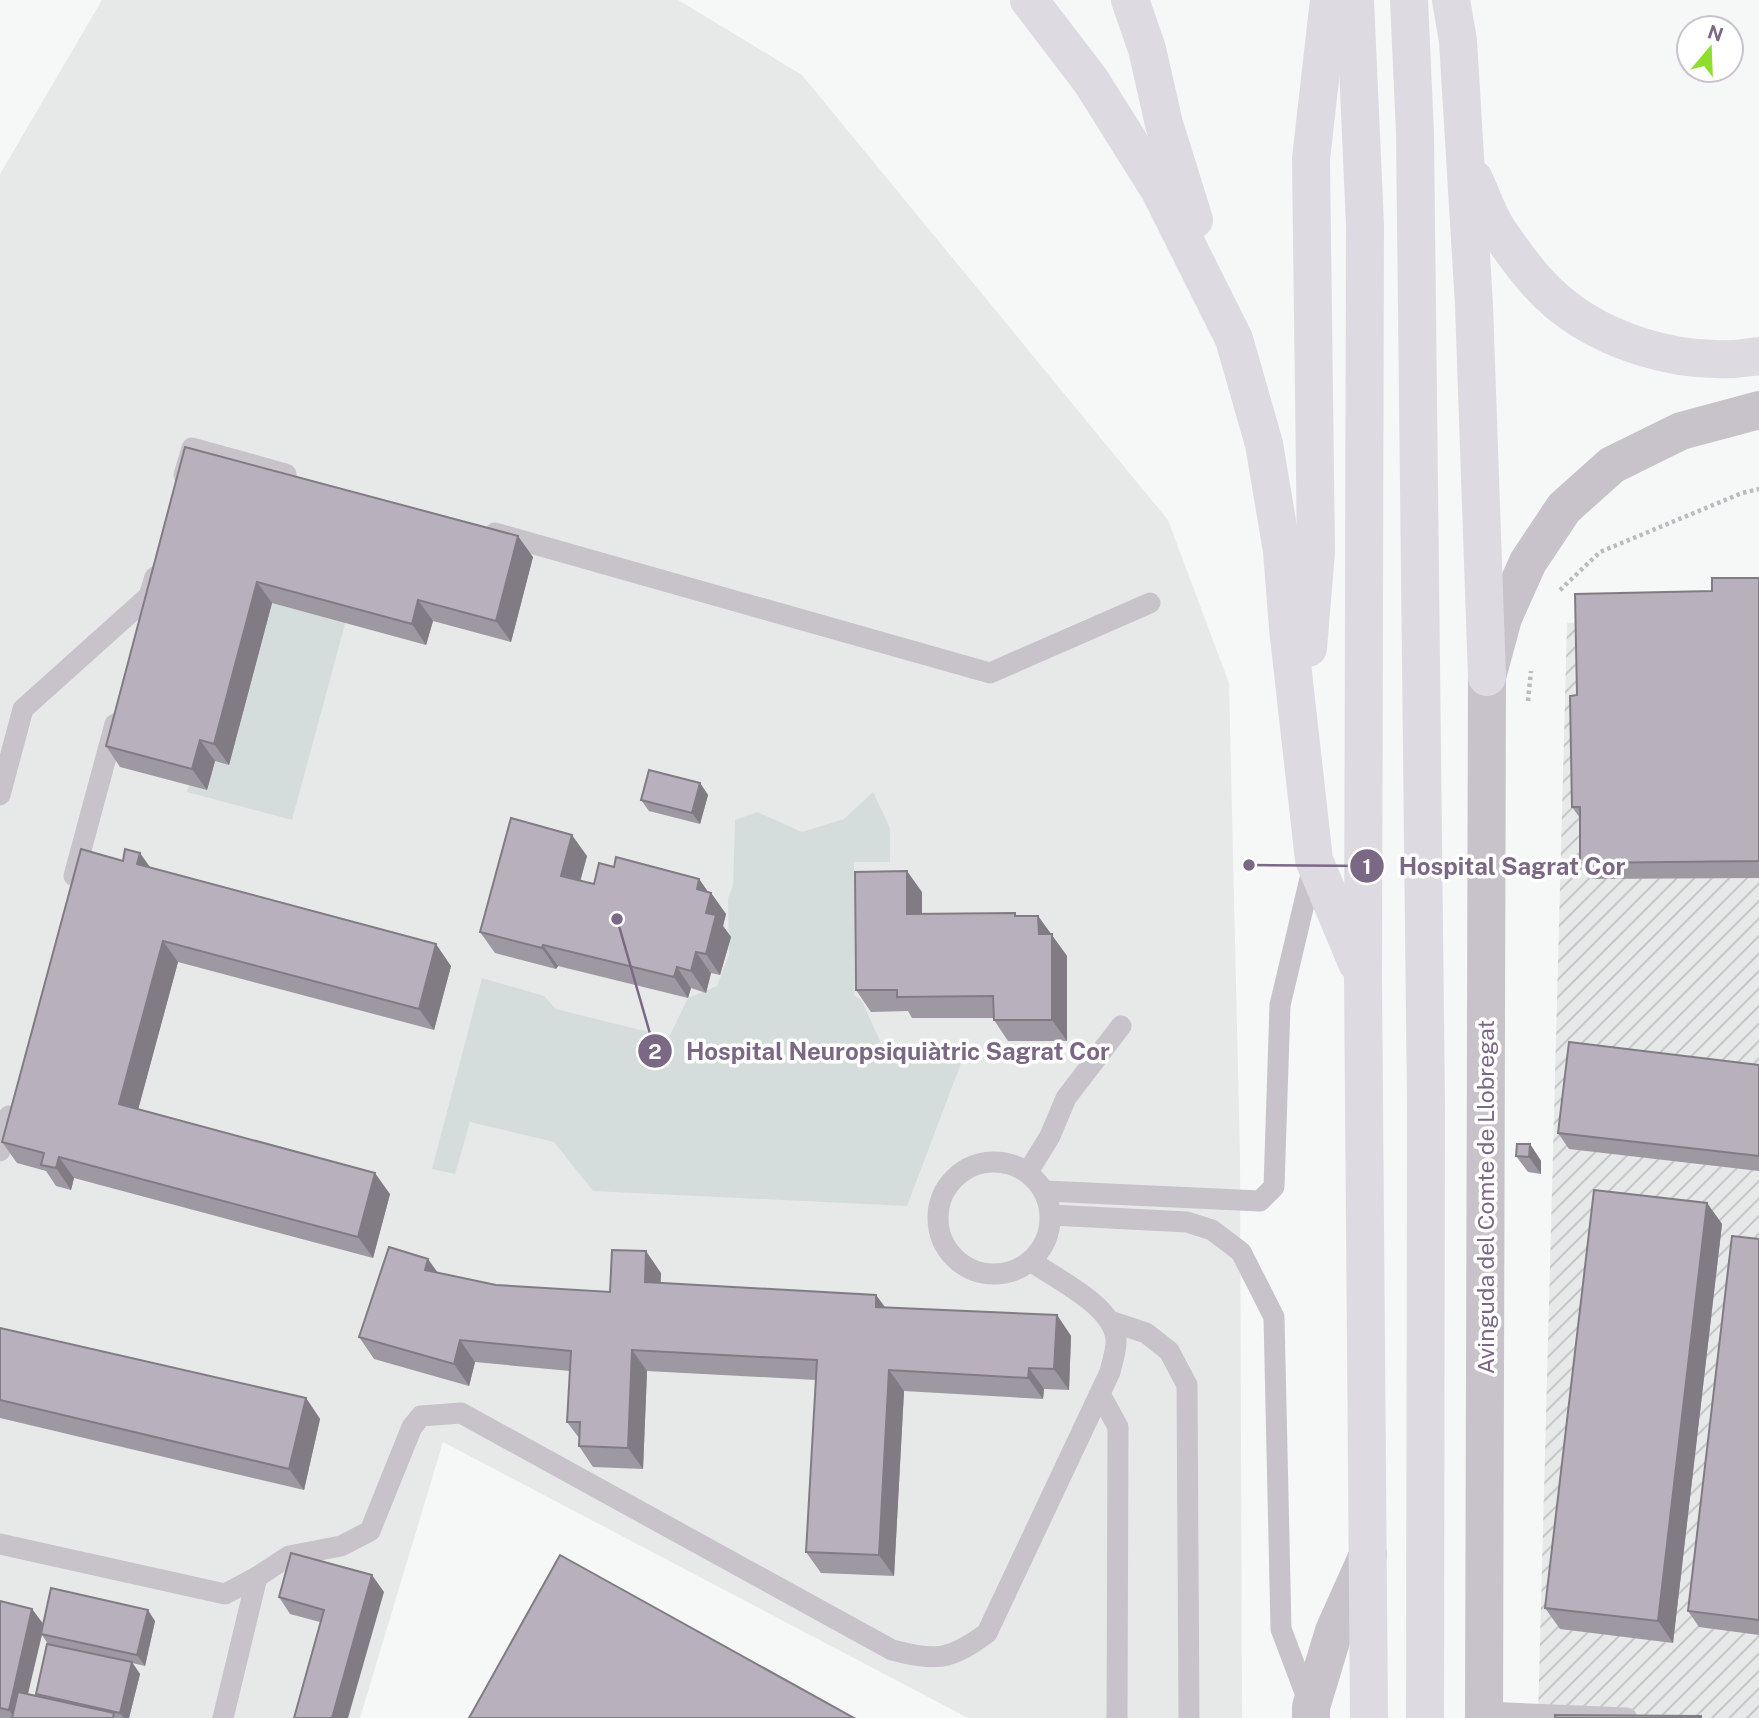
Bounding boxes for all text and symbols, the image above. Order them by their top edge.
north arrow [1675,14,1745,84]
text: N [1705,20,1726,46]
callout: Hospital Sagrat Cor [1349,844,1639,889]
text: Hospital Sagrat Cor [1399,852,1625,880]
text: 1 [1363,854,1372,879]
street label: Avinguda del Comte de Llobregat [1472,1020,1499,1374]
callout: Hospital Neuropsiquiàtric Sagrat Cor [637,1029,1124,1074]
text: Hospital Neuropsiquiàtric Sagrat Cor [686,1037,1110,1065]
text: 2 [648,1039,662,1064]

